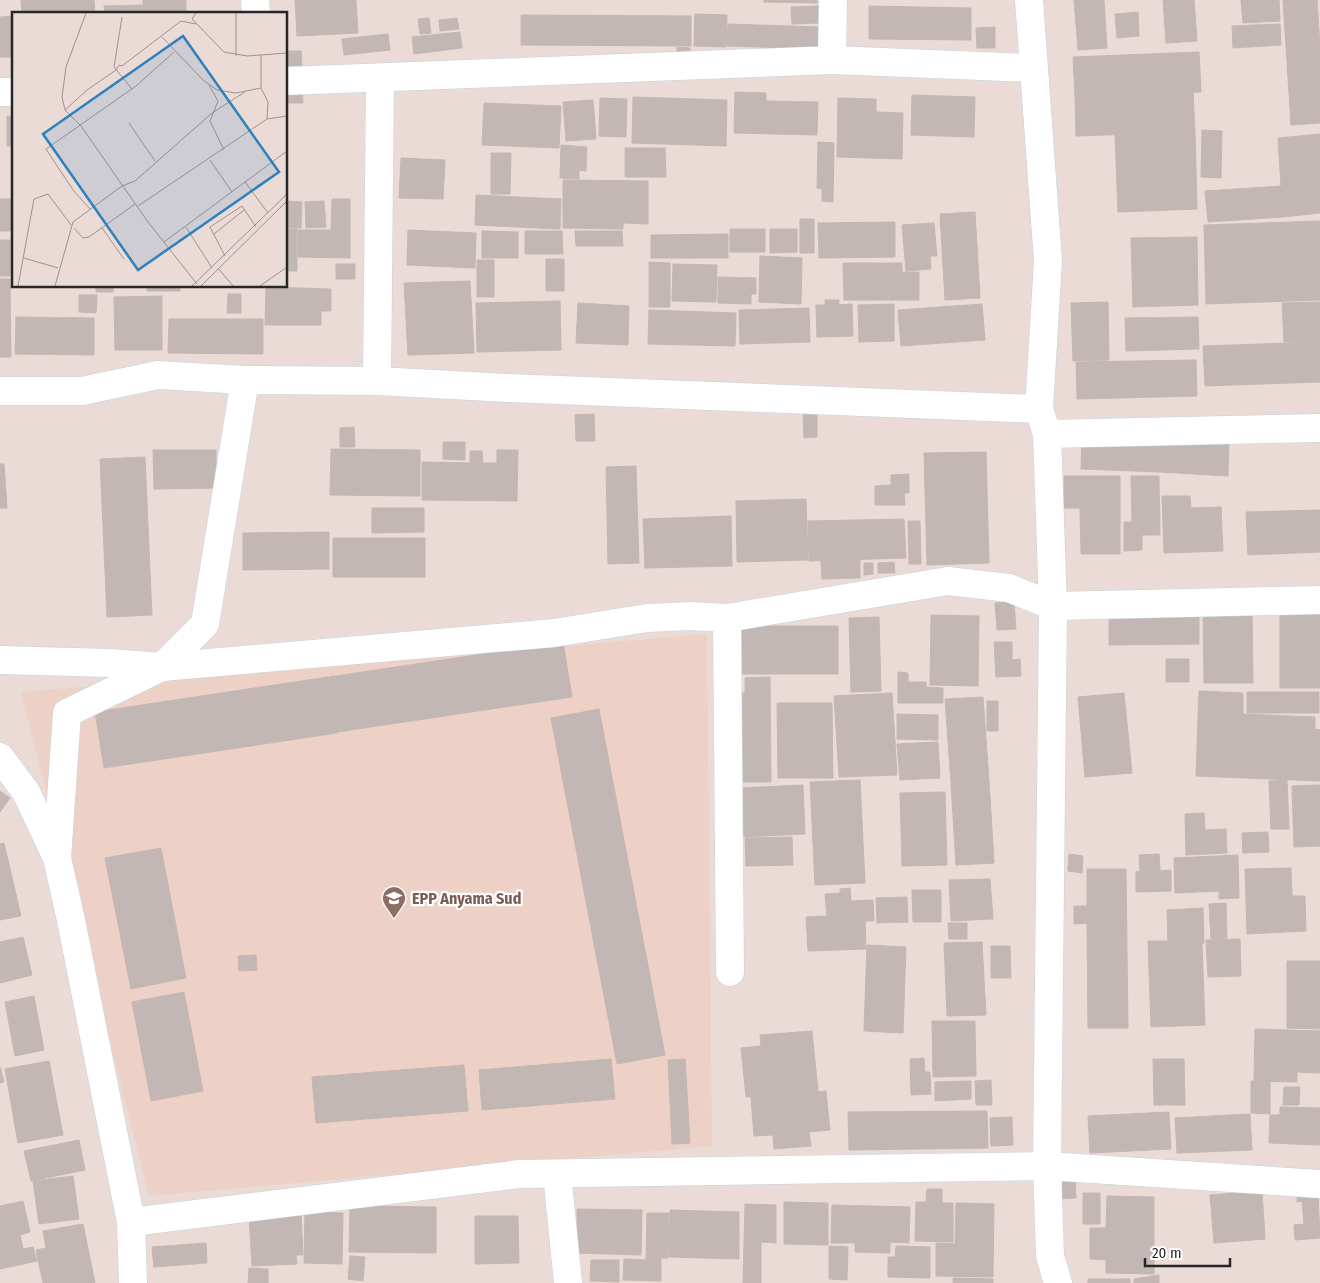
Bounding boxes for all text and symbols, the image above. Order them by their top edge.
inset map [12,12,288,288]
school or university icon: EPP Anyama Sud [381,885,407,919]
place label: EPP Anyama Sud [412,889,521,908]
scale bar [1145,1236,1230,1268]
text: 20 m [1152,1244,1182,1262]

